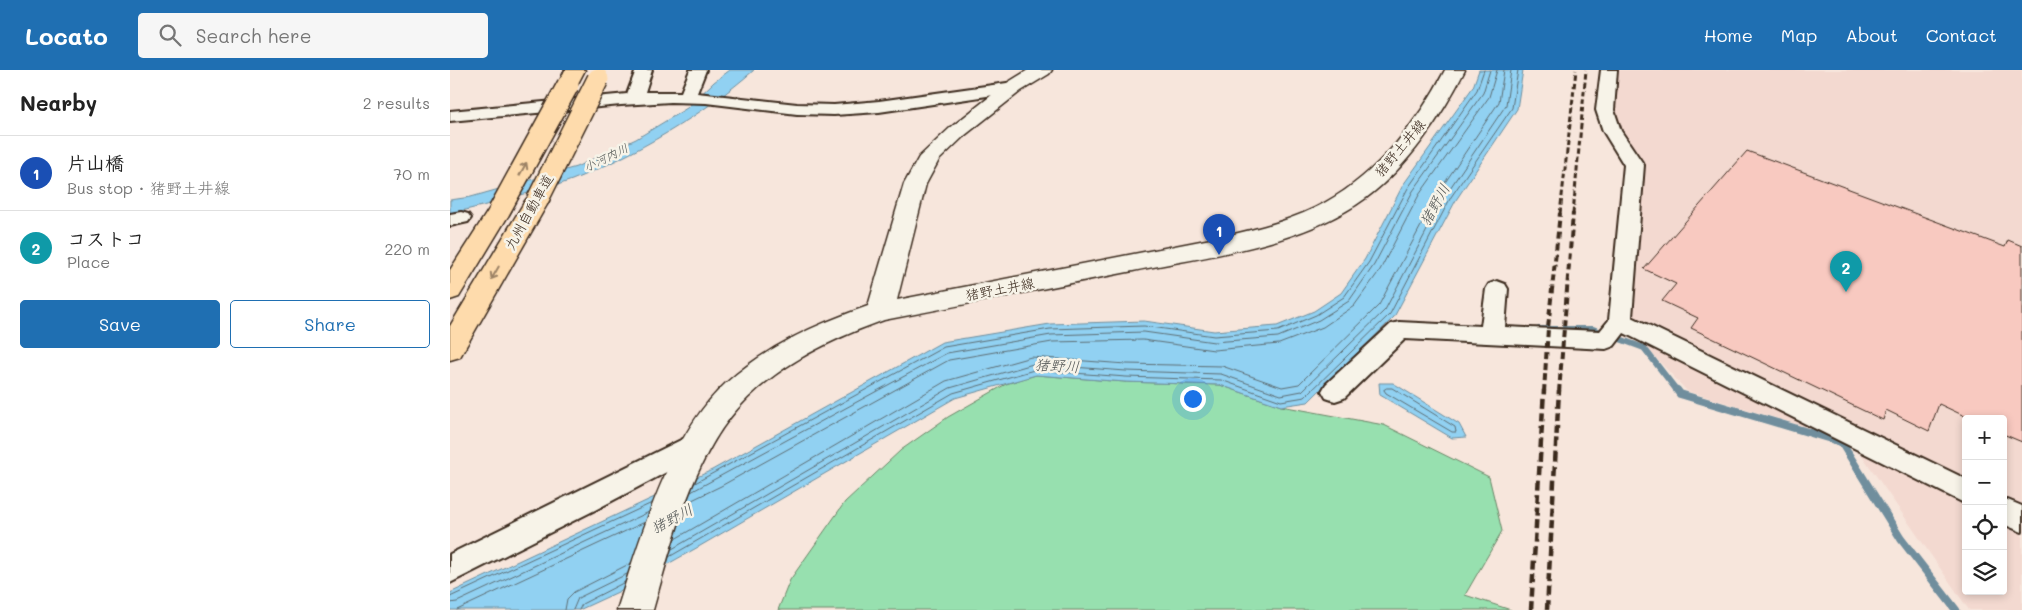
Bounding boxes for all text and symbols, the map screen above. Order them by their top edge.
search box [138,13,488,58]
text: Locato [25,20,108,51]
icon: search [156,21,184,49]
text: Search here [196,23,311,48]
text: Home [1704,23,1753,47]
text: Map [1781,23,1817,47]
text: About [1845,23,1898,47]
text: Contact [1926,23,1997,47]
text: Nearby [20,89,97,116]
text: 2 results [363,92,430,113]
street label: 猪野土井線 [1370,115,1429,181]
water label: 小河内川 [580,139,631,175]
text: 片山橋 [67,150,124,175]
one-way arrow [518,161,528,176]
text: 1 [32,163,40,184]
text: 70 m [393,163,430,184]
street label: 九州自動車道 [500,170,557,253]
text: Bus stop · 猪野土井線 [67,177,230,198]
water label: 猪野川 [1414,180,1454,229]
pin: 1 [1203,214,1235,255]
text: コストコ [67,226,145,251]
text: 2 [32,238,40,259]
text: 220 m [384,238,430,259]
text: Place [67,251,110,272]
pin: 2 [1830,251,1862,292]
one-way arrow [490,265,500,280]
street label: 猪野土井線 [964,273,1036,305]
button: Save [20,300,220,348]
button: Share [230,300,430,348]
water label: 猪野川 [1034,354,1080,376]
your location [1180,386,1206,412]
map controls [1962,415,2007,595]
button: + [1962,415,2007,460]
button: − [1962,460,2007,505]
water label: 猪野川 [647,499,696,538]
button: locate [1962,505,2007,550]
button: layers [1962,550,2007,595]

